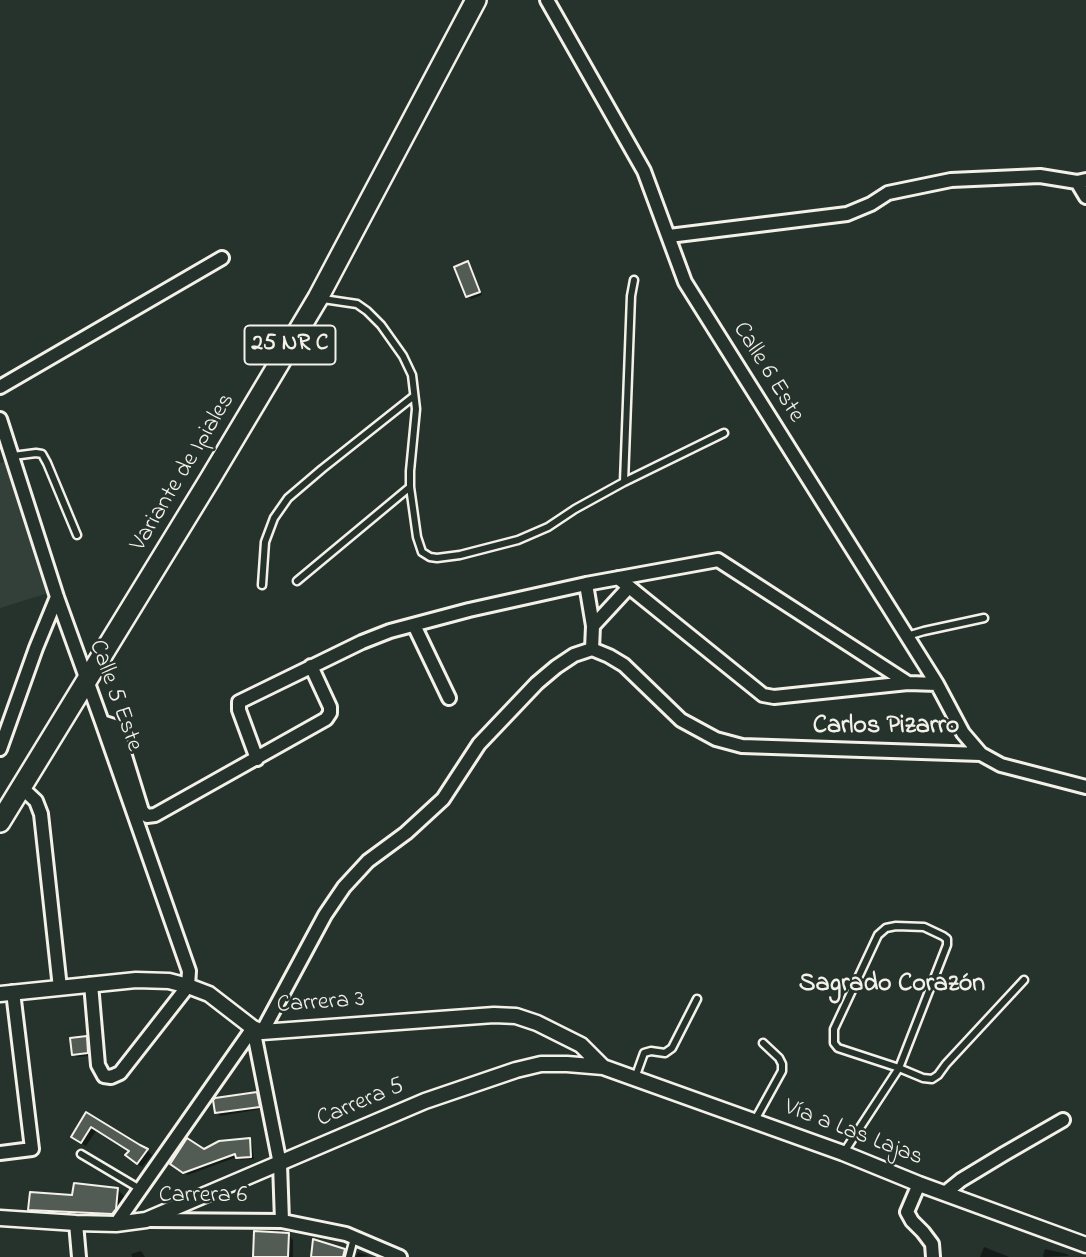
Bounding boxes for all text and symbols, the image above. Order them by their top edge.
street label: Calle 6 Este [725,317,809,429]
road number: 25 NR C [244,326,336,364]
street label: Variante de Ipiales [126,389,242,557]
street label: Calle 5 Este [81,636,147,756]
district label: Carlos Pizarro [813,712,959,744]
district label: Sagrado Corazón [799,970,985,1002]
street label: Carrera 3 [276,987,366,1021]
street label: Carrera 5 [313,1073,409,1135]
street label: Vía a Las Lajas [779,1094,927,1174]
street label: Carrera 6 [159,1183,247,1211]

